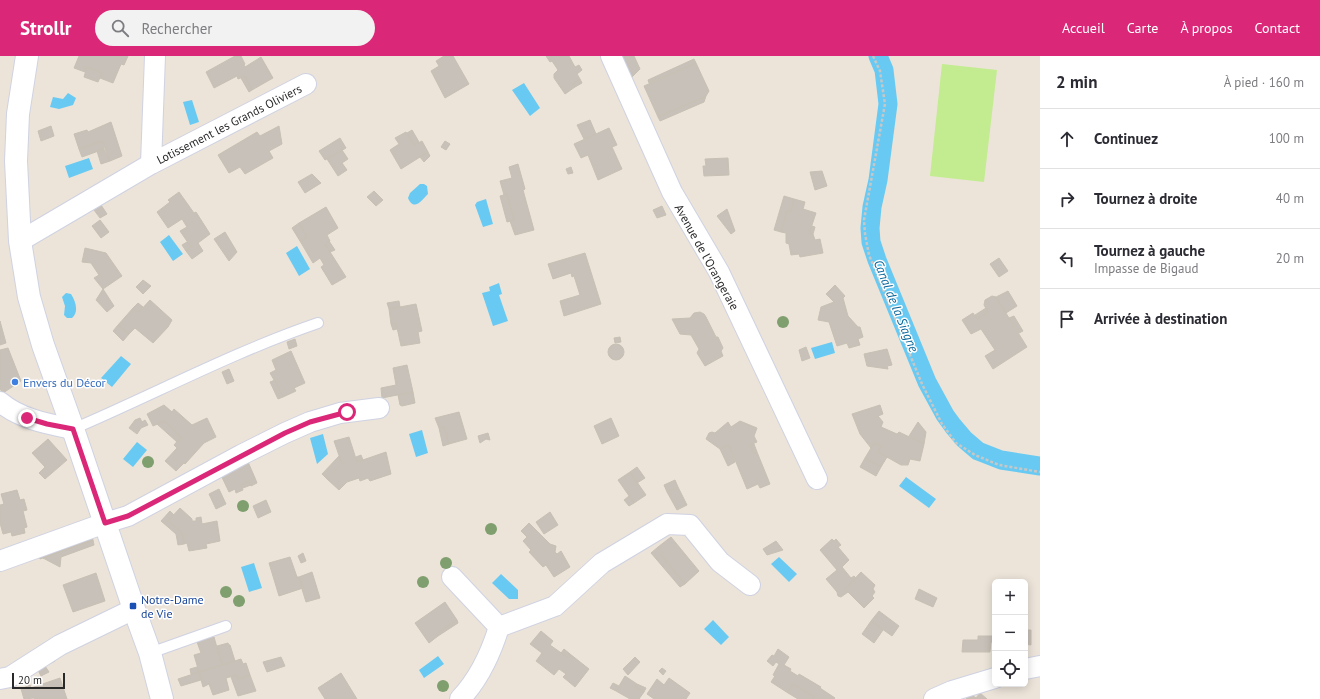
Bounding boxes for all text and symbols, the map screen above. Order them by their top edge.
search box [95,10,375,46]
text: Strollr [20,16,71,40]
icon: search [109,17,131,39]
text: Rechercher [141,19,212,38]
text: Accueil [1062,19,1105,37]
text: Carte [1127,19,1158,37]
text: À propos [1180,19,1233,37]
text: Contact [1255,19,1300,37]
text: 2 min [1056,71,1097,93]
text: À pied · 160 m [1224,74,1304,91]
street label: Lotissement les Grands Oliviers [154,81,304,167]
icon: ahead [1056,128,1078,150]
text: Continuez [1094,129,1158,148]
text: 100 m [1269,130,1304,147]
icon: right [1056,188,1078,210]
text: Tournez à droite [1094,189,1197,208]
text: 40 m [1276,190,1304,207]
street label: Avenue de l'Orangeraie [672,201,742,313]
text: Tournez à gauche [1094,241,1205,260]
icon: left [1056,248,1078,270]
text: 20 m [1276,250,1304,267]
water label: Canal de la Siagne [870,257,922,355]
text: Impasse de Bigaud [1094,260,1198,277]
icon: arrive [1056,308,1078,330]
text: Arrivée à destination [1094,309,1227,328]
place label: Envers du Décor [23,375,106,390]
marker: Envers du Décor [10,377,20,387]
route start [338,403,356,421]
route end [18,409,36,427]
map controls [992,579,1028,687]
button: + [992,579,1028,615]
place label: Notre-Dame de Vie [141,592,204,621]
marker: Notre-Dame de Vie [128,601,138,611]
button: − [992,615,1028,651]
button: locate [992,651,1028,687]
scale bar [12,671,65,690]
text: 20 m [18,673,42,687]

